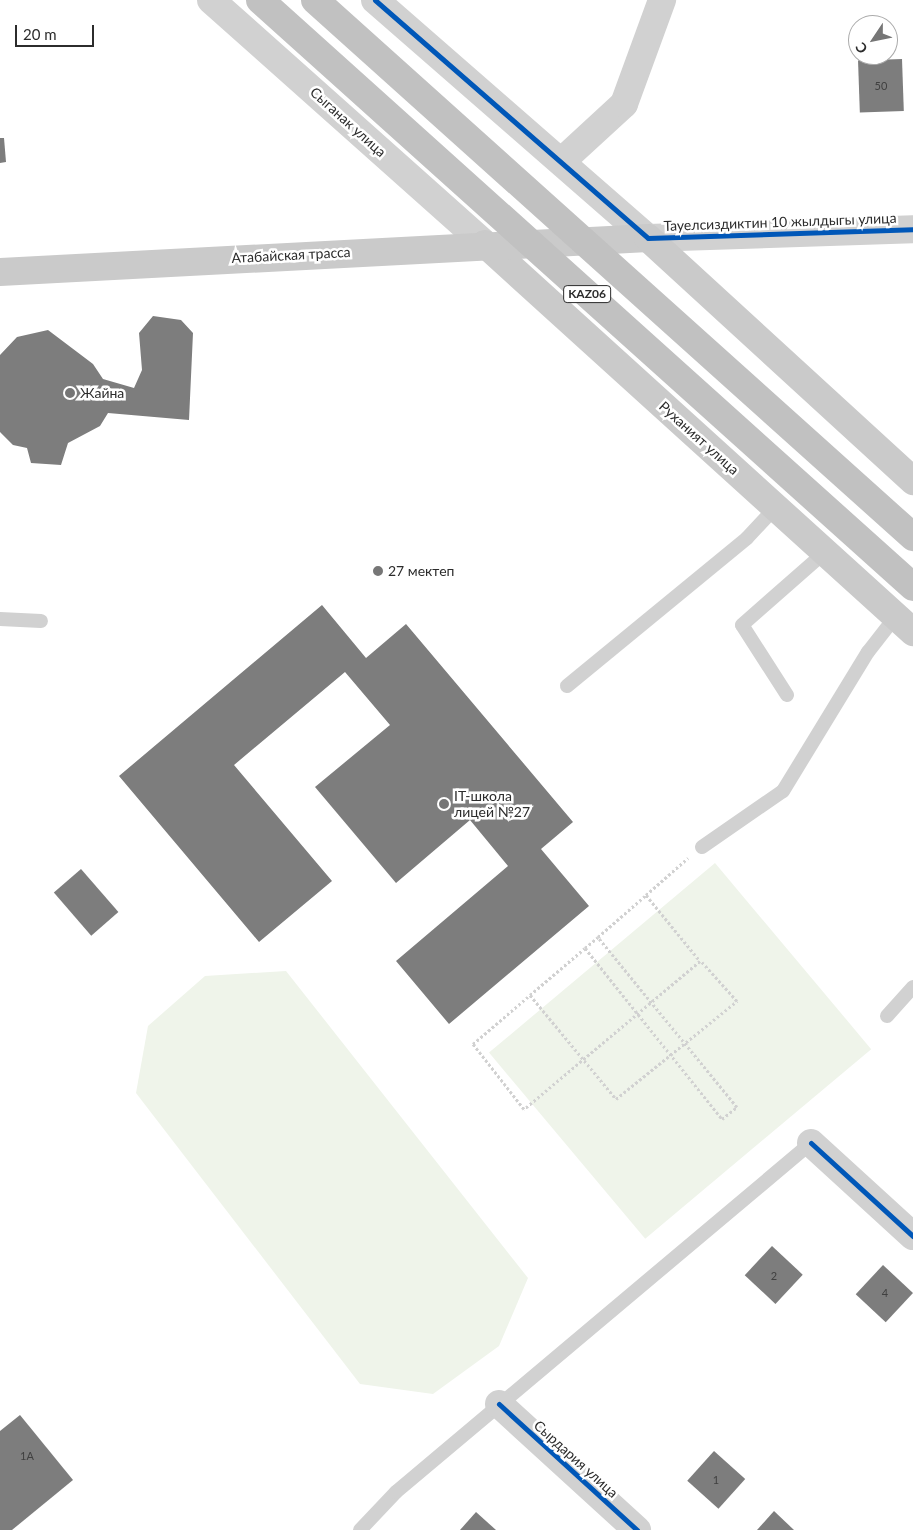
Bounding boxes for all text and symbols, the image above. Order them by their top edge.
scale bar [18,15,96,47]
north arrow [848,15,898,65]
text: 20 m [23,25,57,43]
text: С [851,40,871,57]
house number: 50 [875,79,887,93]
street label: Сыганак улица [307,84,389,160]
street label: Тауелсиздиктин 10 жылдыгы улица [663,210,897,234]
street label: Атабайская трасса [231,243,351,267]
road number: KАZ06 [562,284,612,304]
place label: Жайна [80,385,124,401]
marker: Жайна [64,387,76,399]
street label: Руханият улица [656,398,742,478]
place label: 27 мектеп [388,563,454,579]
marker: 27 мектеп [372,565,384,577]
place label: IT-школа лицей №27 [454,788,530,820]
marker: IT-школа лицей №27 [438,798,450,810]
house number: 2 [771,1269,777,1283]
house number: 4 [882,1286,888,1300]
street label: Сырдария улица [531,1417,621,1501]
house number: 1А [20,1449,34,1463]
house number: 1 [713,1473,719,1487]

